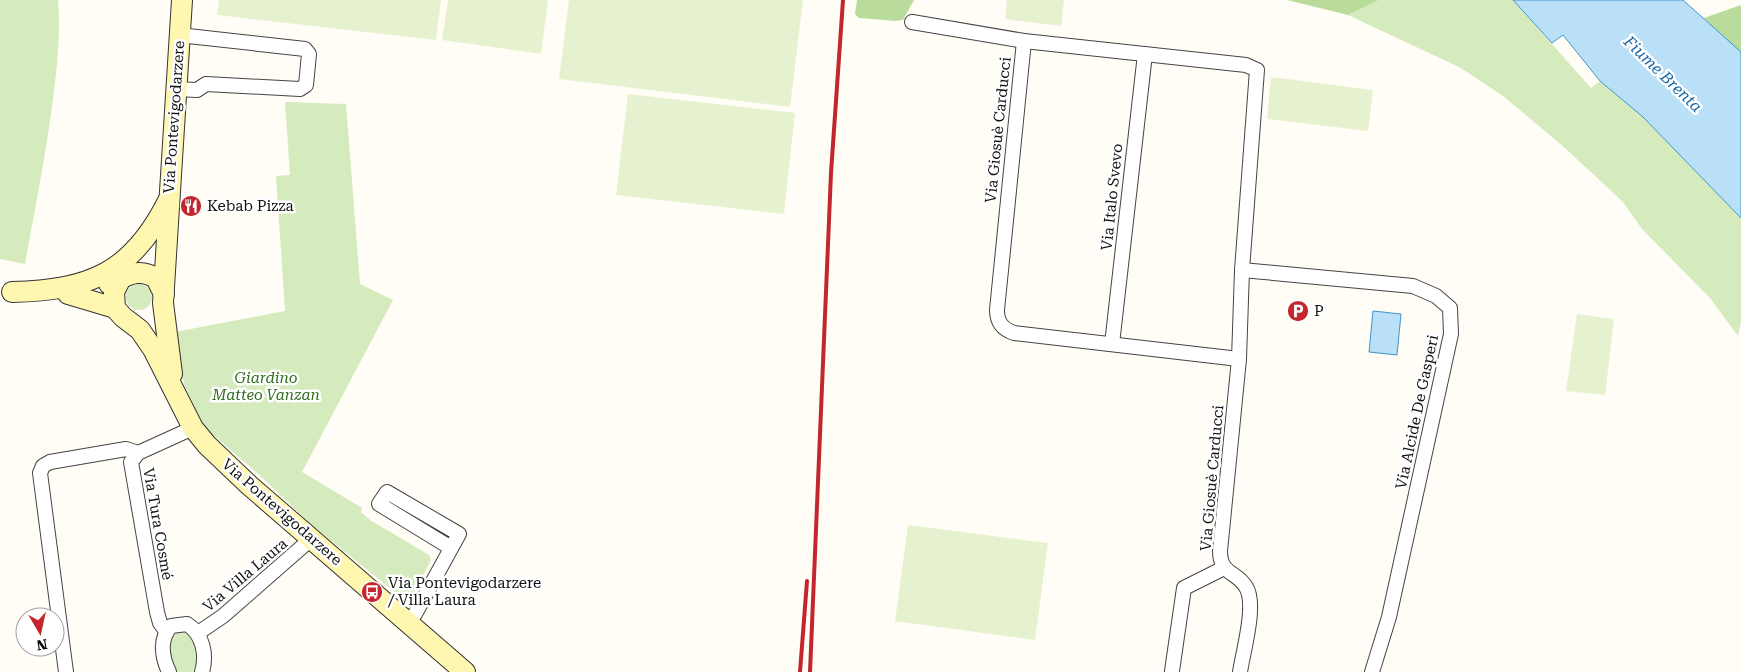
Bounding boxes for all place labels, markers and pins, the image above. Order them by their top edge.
restaurant icon: Kebab Pizza [179,194,203,218]
place label: Kebab Pizza [207,197,294,215]
parking icon: P [1286,299,1310,323]
place label: P [1314,302,1324,320]
place label: Via Pontevigodarzere / Villa Laura [387,574,541,609]
bus stop icon: Via Pontevigodarzere / Villa Laura [360,580,384,604]

